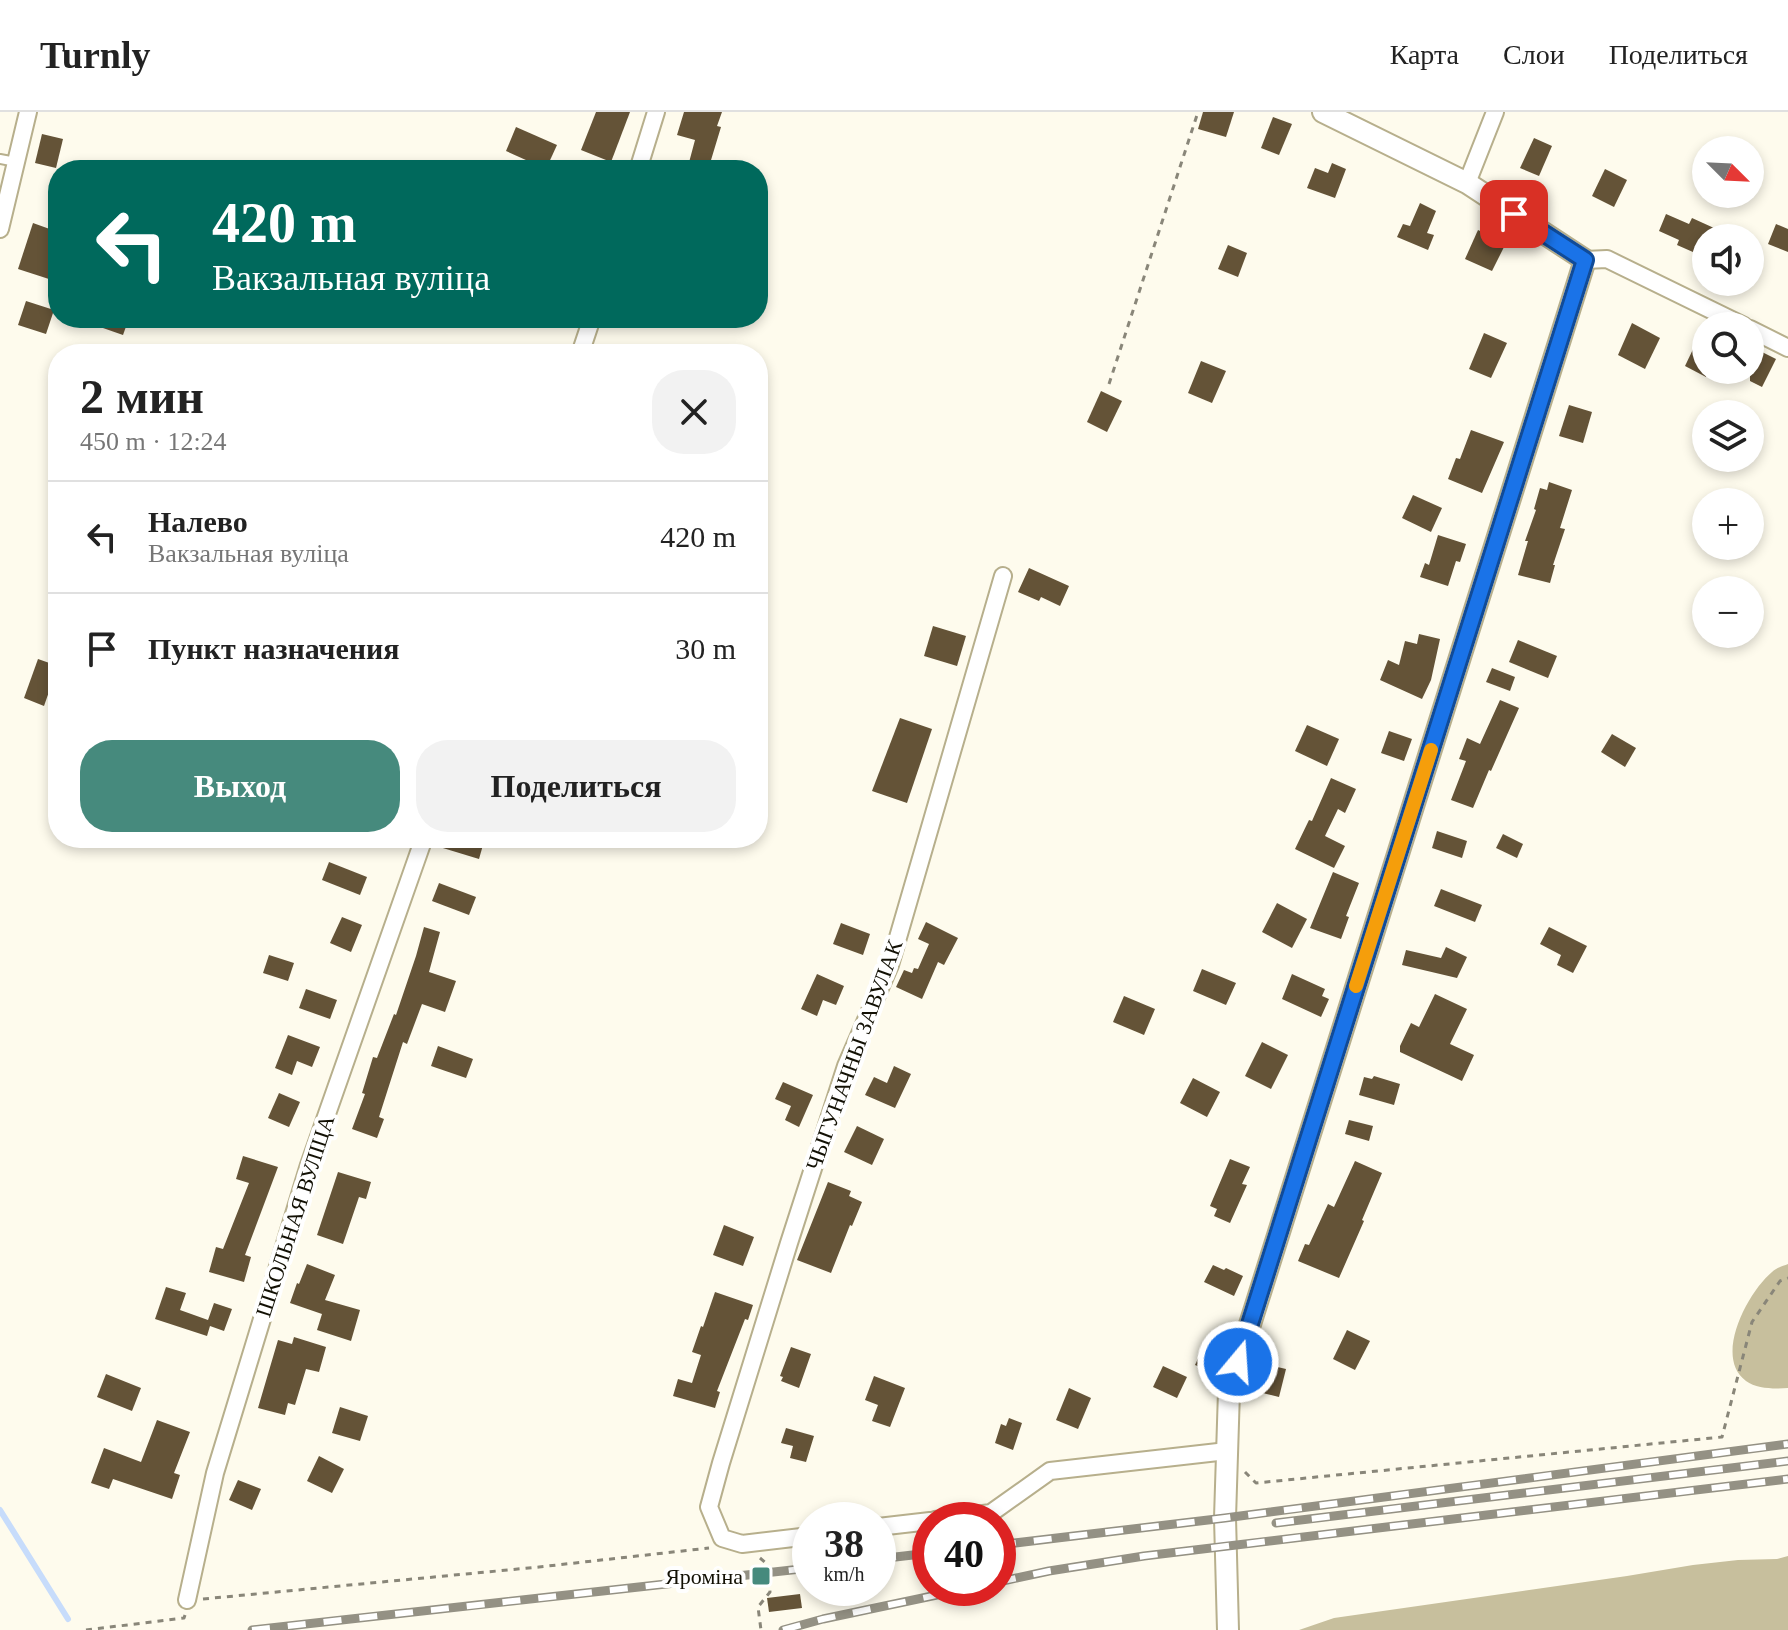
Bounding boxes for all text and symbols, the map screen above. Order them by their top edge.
text: Turnly [40,34,151,76]
text: Карта [1390,39,1459,70]
text: Слои [1503,39,1565,70]
text: Поделиться [1609,39,1748,70]
north arrow [1692,136,1764,208]
map controls [1692,136,1764,648]
pin [1480,180,1548,248]
icon: left [80,192,184,296]
text: 420 m [212,192,357,254]
icon: arrive [1492,192,1536,236]
button: sound [1692,224,1764,296]
text: Вакзальная вуліца [212,258,490,298]
button: search [1692,312,1764,384]
text: 2 мин [80,370,204,423]
button: close [652,370,736,454]
button: layers [1692,400,1764,472]
text: 450 m · 12:24 [80,427,227,456]
button: + [1692,488,1764,560]
text: Налево [148,505,248,538]
icon: left [80,515,124,559]
text: 420 m [660,520,736,553]
text: Вакзальная вуліца [148,539,349,568]
button: − [1692,576,1764,648]
icon: arrive [80,627,124,671]
text: Пункт назначения [148,632,400,665]
text: 30 m [675,632,736,665]
button: Выход [80,740,400,832]
button: Поделиться [416,740,736,832]
street label: ЧЫГУНАЧНЫ ЗАВУЛАК [801,936,907,1174]
street label: ШКОЛЬНАЯ ВУЛІЦА [251,1112,339,1320]
position arrow [1196,1320,1280,1404]
speed limit sign: 40 [912,1502,1016,1606]
text: 38 [824,1521,864,1566]
text: km/h [823,1563,865,1585]
place label: Яроміна [665,1564,743,1589]
marker: Яроміна [750,1565,772,1587]

